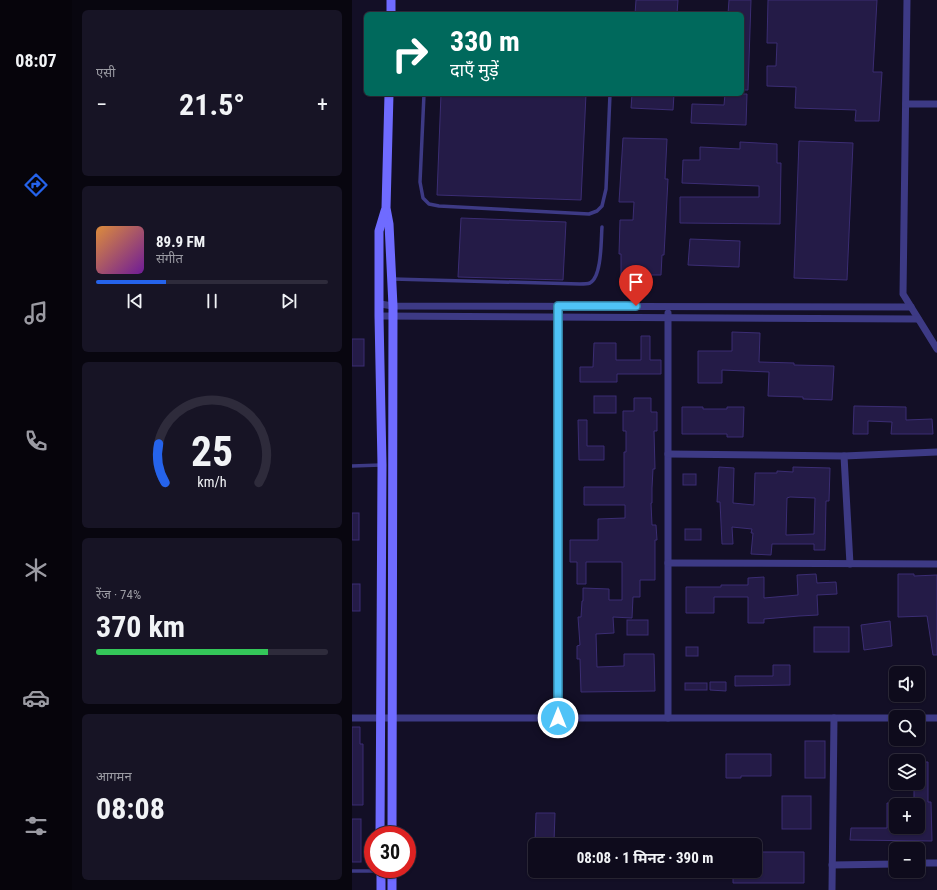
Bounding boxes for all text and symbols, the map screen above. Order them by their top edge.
text: 330 m [450,25,520,58]
icon: right [384,28,436,80]
text: 08:07 [15,50,57,71]
text: दाएँ मुड़ें [450,59,499,80]
text: एसी [96,65,115,80]
text: 21.5° [179,87,245,122]
text: − [96,92,107,117]
text: + [317,92,328,117]
icon: directions [22,171,50,199]
text: 89.9 FM [156,233,205,251]
text: संगीत [156,251,183,266]
pin [619,265,653,306]
icon: arrive [625,271,647,293]
icon: previous [124,290,146,312]
icon: pause [201,290,223,312]
icon: next [278,290,300,312]
icon: music [22,299,50,327]
icon: phone [22,427,50,455]
text: 25 [191,427,233,476]
text: km/h [197,474,227,490]
icon: climate [22,556,50,584]
text: रेंज · 74% [96,587,141,602]
text: 370 km [96,609,185,644]
map controls [889,666,925,878]
button: sound [889,666,925,702]
icon: car [22,684,50,712]
position arrow [537,697,579,739]
button: search [889,710,925,746]
button: layers [889,754,925,790]
text: आगमन [96,769,132,784]
text: 08:08 [96,791,165,826]
button: + [889,798,925,834]
icon: filters [22,812,50,840]
speed limit sign: 30 [364,826,416,878]
button: − [889,842,925,878]
text: 08:08 · 1 मिनट · 390 m [577,849,713,867]

